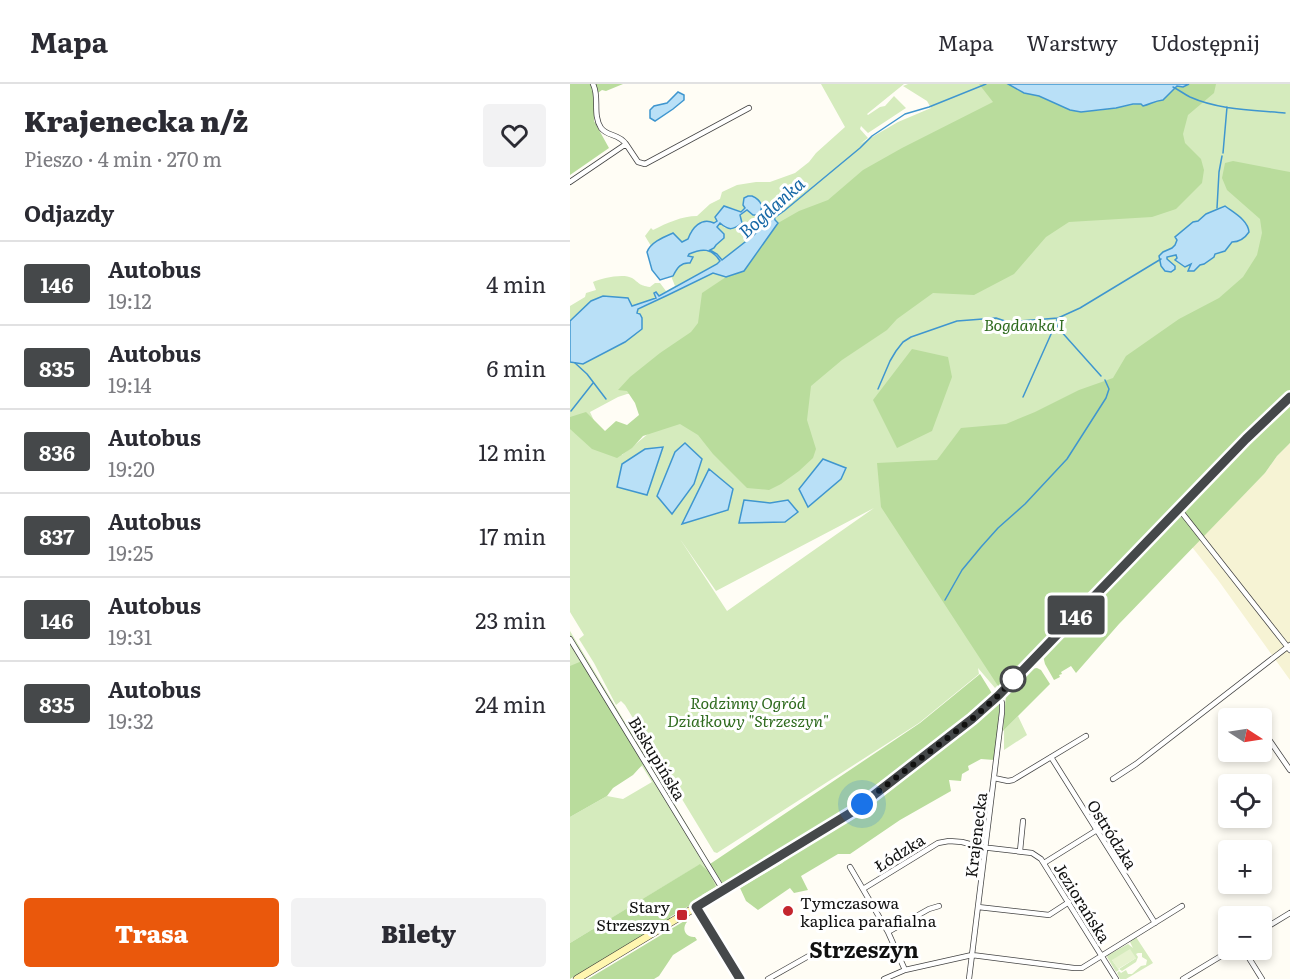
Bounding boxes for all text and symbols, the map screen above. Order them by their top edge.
text: Mapa [30,20,108,62]
text: Mapa [938,26,994,57]
text: Warstwy [1027,26,1118,57]
text: Udostępnij [1151,26,1260,57]
text: Krajenecka n/ż [24,99,248,141]
button: heart [483,104,546,167]
text: Pieszo · 4 min · 270 m [24,143,222,173]
water label: Bogdanka [732,169,811,244]
text: Odjazdy [24,196,114,229]
text: Autobus [108,252,201,285]
text: 4 min [486,267,546,300]
text: 146 [41,268,73,299]
text: 19:12 [108,285,152,315]
park label: Bogdanka I [984,312,1065,336]
text: Autobus [108,336,201,369]
text: 6 min [487,351,546,384]
text: 835 [39,352,75,383]
text: 19:14 [108,369,152,399]
text: Autobus [108,420,201,453]
text: 12 min [478,435,546,468]
text: 836 [39,436,75,467]
text: 19:20 [108,453,155,483]
text: Autobus [108,504,201,537]
text: 17 min [479,519,546,552]
text: 837 [40,520,74,551]
text: 19:25 [108,537,153,567]
text: Autobus [108,588,201,621]
line badge: 146 [1042,596,1110,634]
text: 146 [1060,600,1092,631]
text: 23 min [475,603,546,636]
text: 146 [41,604,73,635]
text: 19:31 [108,621,152,651]
unlabelled marker [1000,666,1026,692]
text: Autobus [108,672,201,705]
text: 24 min [475,687,546,720]
text: 835 [39,688,75,719]
park label: Rodzinny Ogród Działkowy "Strzeszyn" [667,690,829,732]
text: 19:32 [108,705,153,735]
north arrow [1218,708,1272,762]
map controls [1218,708,1272,960]
street label: Biskupińska [623,711,693,805]
button: locate [1218,774,1272,828]
your location [847,789,877,819]
street label: Krajenecka [958,790,992,879]
street label: Ostródzka [1082,795,1144,874]
street label: Łódzka [869,827,929,877]
button: + [1218,840,1272,894]
street label: Jeziorańska [1049,857,1117,947]
place label: Tymczasowa kaplica parafialna [800,890,937,932]
place label: Stary Strzeszyn [596,894,671,936]
button: Trasa [24,898,279,967]
button: Bilety [291,898,546,967]
marker: Tymczasowa kaplica parafialna [781,904,795,918]
button: − [1218,906,1272,960]
marker: Stary Strzeszyn [675,908,689,922]
district label: Strzeszyn [809,932,919,965]

